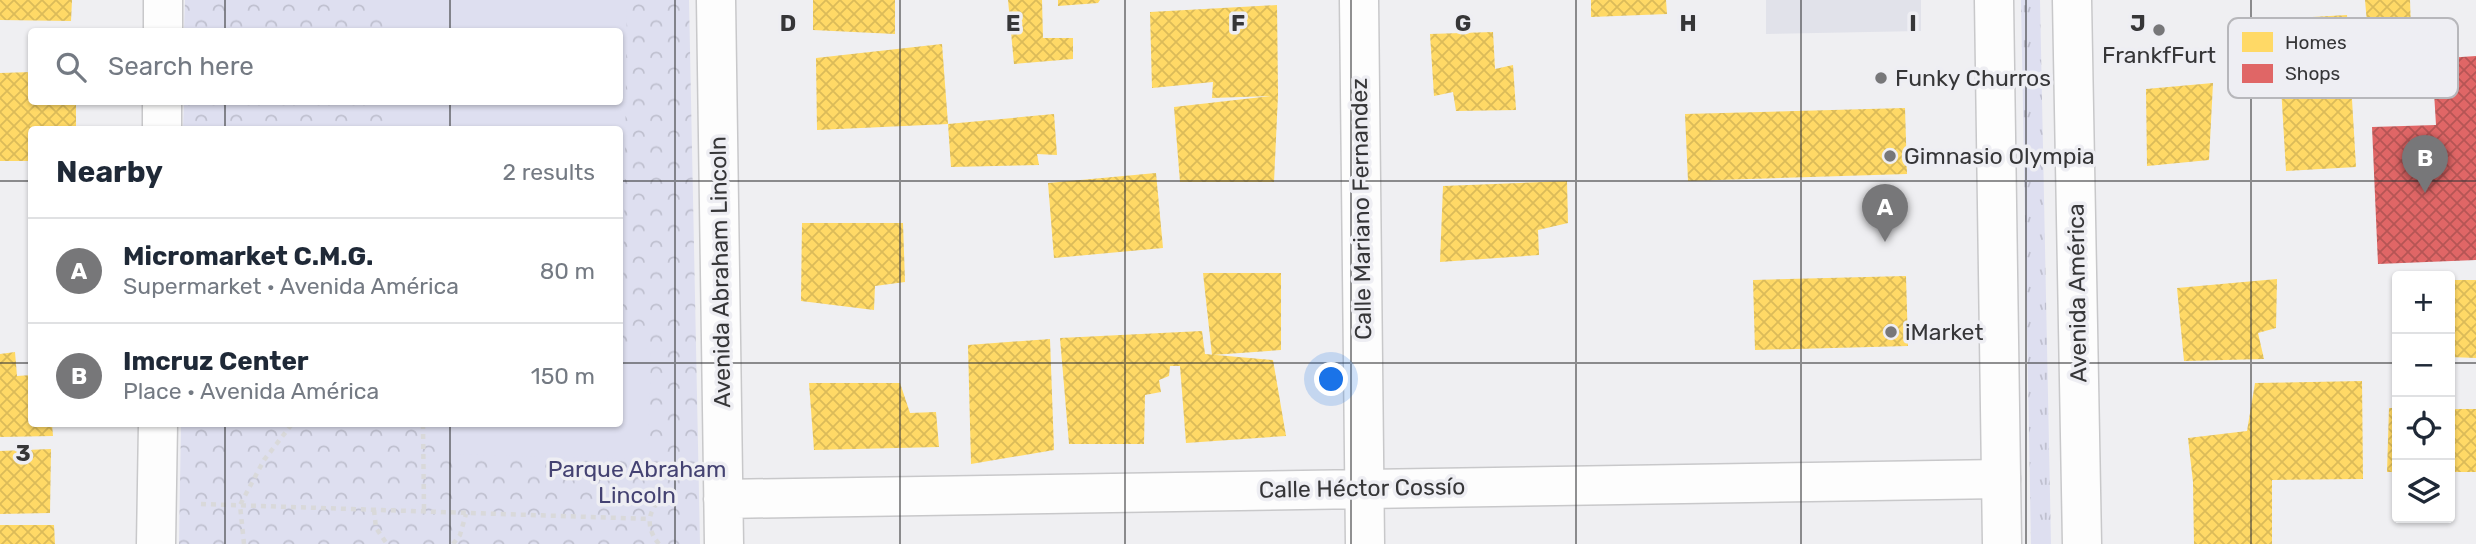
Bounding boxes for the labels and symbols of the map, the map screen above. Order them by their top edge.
text: D [780,9,796,37]
text: E [1006,9,1020,37]
text: F [1231,9,1245,37]
text: G [1455,9,1471,37]
text: H [1679,9,1697,37]
text: I [1909,9,1917,37]
text: J [2130,9,2146,37]
legend [2228,18,2458,98]
marker: FrankfFurt [2151,22,2167,38]
text: Homes [2285,31,2347,54]
place label: FrankfFurt [2102,41,2216,69]
text: Shops [2285,62,2340,85]
place label: Funky Churros [1895,64,2051,92]
marker: Funky Churros [1873,70,1889,86]
street label: Calle Mariano Fernandez [1345,78,1377,340]
pin: B [2402,135,2448,193]
street label: Avenida Abraham Lincoln [704,136,736,408]
place label: Gimnasio Olympia [1904,142,2095,170]
marker: Gimnasio Olympia [1882,148,1898,164]
pin: A [1862,184,1908,242]
street label: Avenida América [2061,203,2093,383]
place label: iMarket [1905,318,1983,346]
marker: iMarket [1883,324,1899,340]
your location [1314,362,1348,396]
text: 3 [15,439,31,467]
park label: Parque Abraham Lincoln [548,455,726,509]
street label: Calle Héctor Cossío [1259,472,1465,504]

